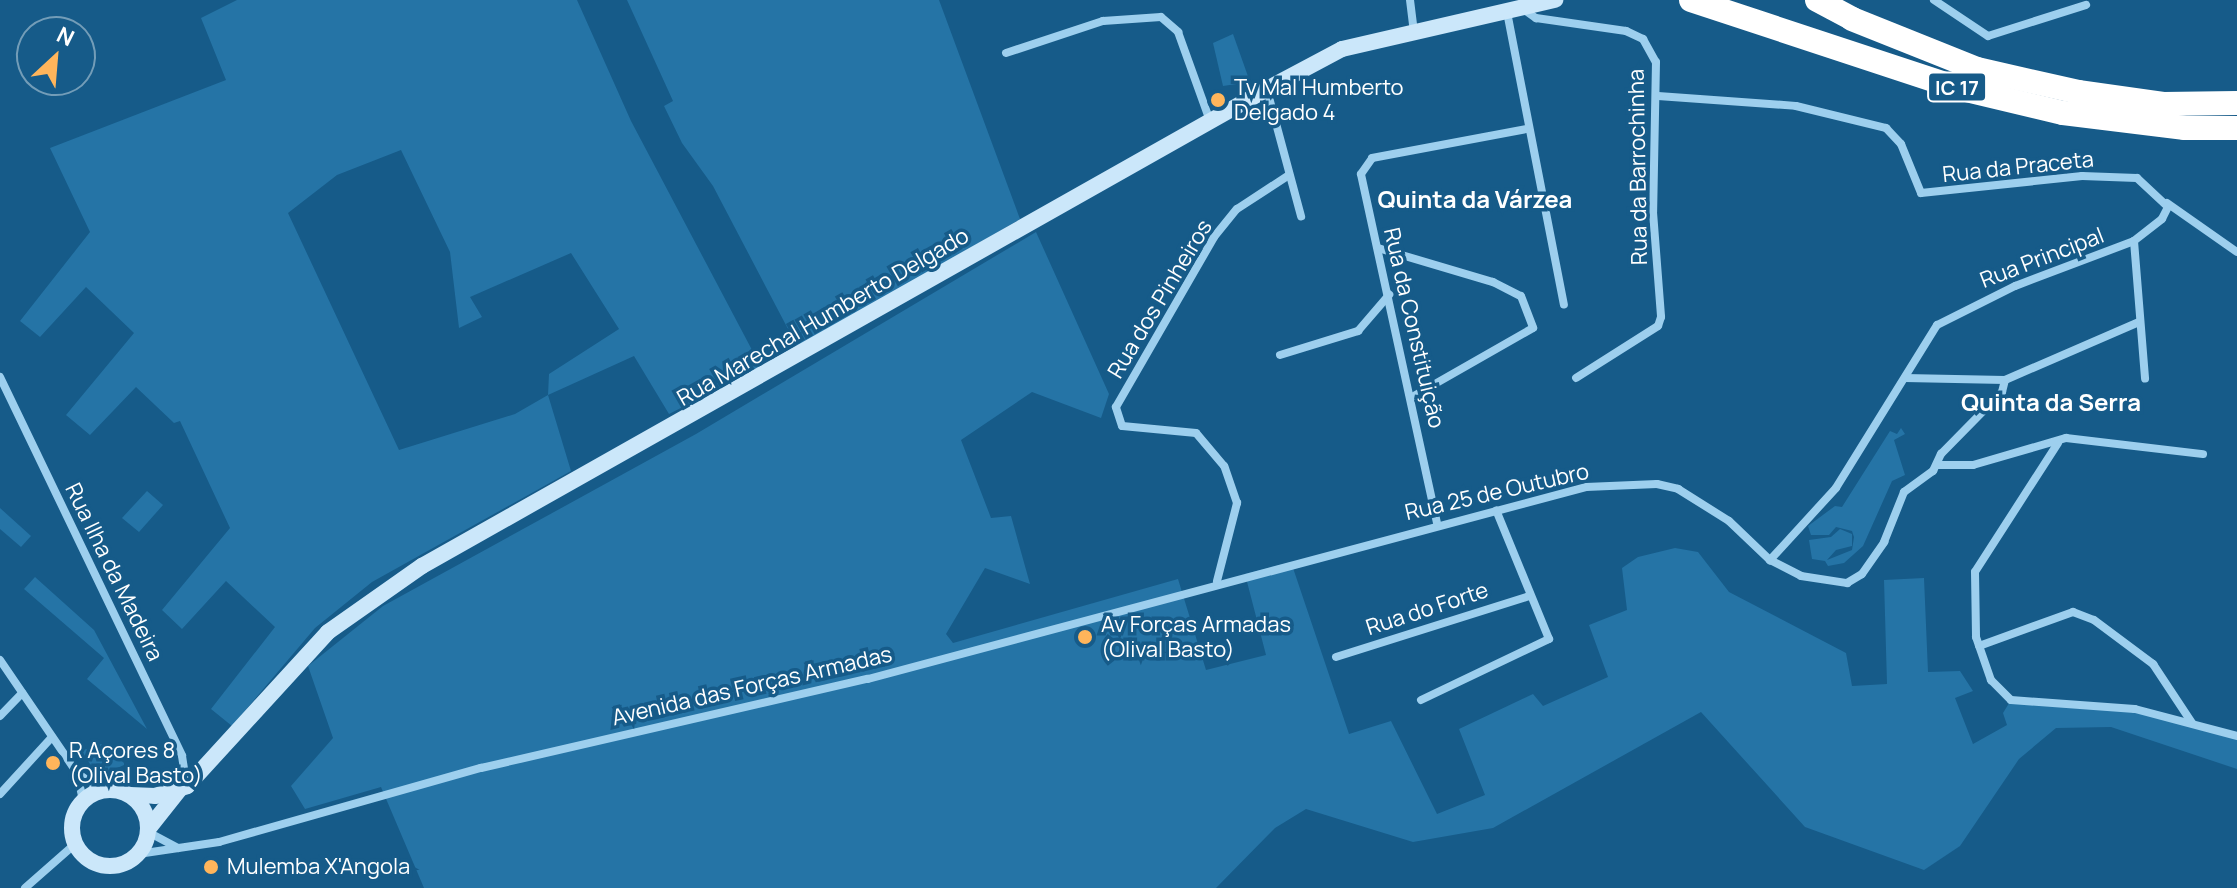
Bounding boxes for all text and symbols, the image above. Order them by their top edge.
north arrow [16,16,96,96]
text: N [52,19,79,53]
street label: Rua da Barrochinha [1623,69,1653,265]
road number: IC 17 [1927,71,1987,103]
place label: Tv Mal Humberto Delgado 4 [1234,74,1404,126]
marker: Tv Mal Humberto Delgado 4 [1209,91,1227,109]
street label: Rua da Praceta [1941,146,2095,188]
district label: Quinta da Várzea [1378,185,1572,213]
street label: Rua dos Pinheiros [1102,215,1218,383]
street label: Rua Marechal Humberto Delgado [673,222,973,412]
street label: Rua Principal [1976,222,2108,294]
street label: Rua da Constituição [1378,225,1450,431]
district label: Quinta da Serra [1961,388,2141,416]
street label: Rua 25 de Outubro [1402,458,1592,526]
street label: Rua Ilha da Madeira [59,479,169,665]
street label: Rua do Forte [1363,577,1491,641]
place label: Av Forças Armadas (Olival Basto) [1101,611,1291,662]
marker: Av Forças Armadas (Olival Basto) [1076,628,1094,646]
street label: Avenida das Forças Armadas [609,641,895,731]
place label: R Açores 8 (Olival Basto) [69,737,203,788]
marker: R Açores 8 (Olival Basto) [44,754,62,772]
place label: Mulemba X'Angola [227,854,410,880]
marker: Mulemba X'Angola [202,858,220,876]

